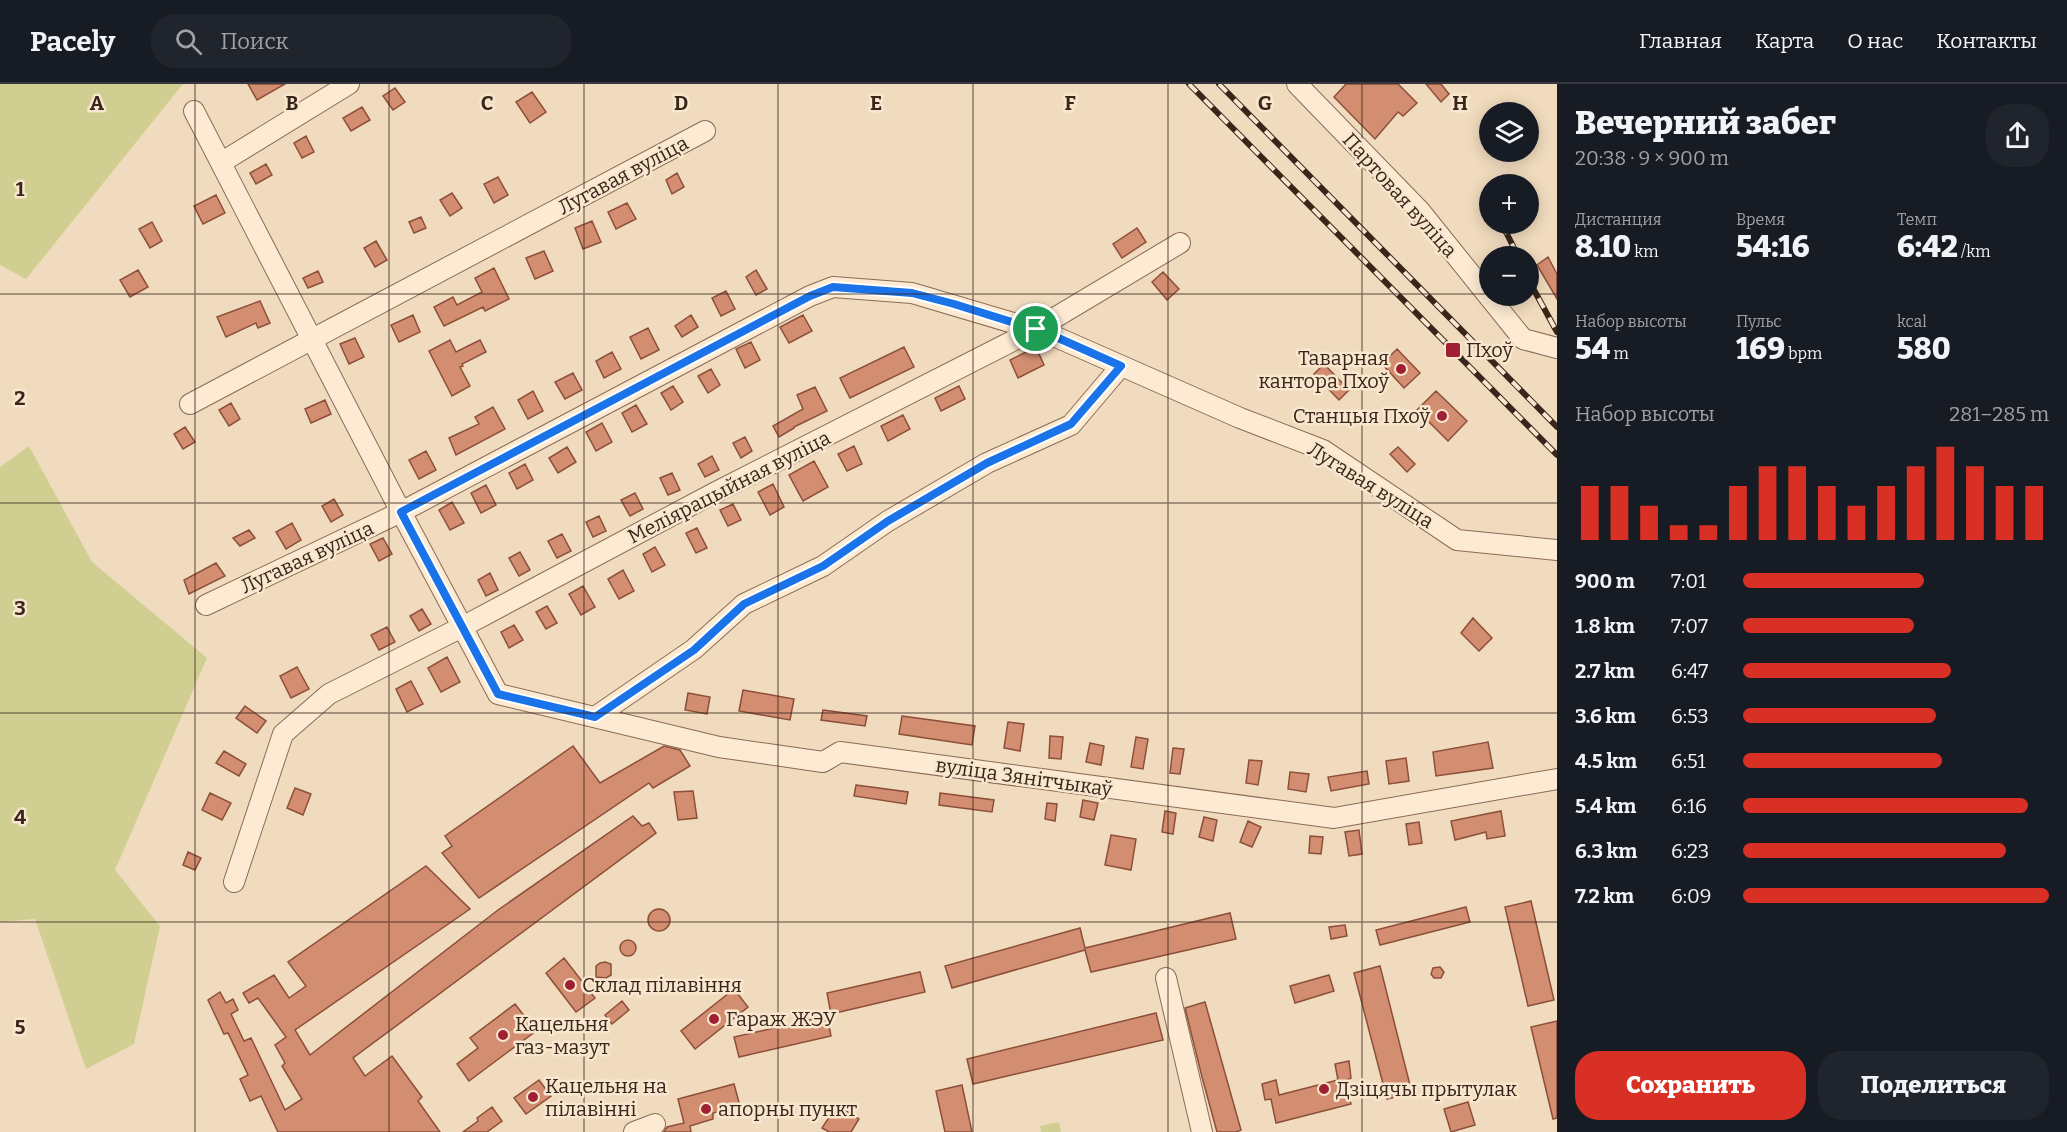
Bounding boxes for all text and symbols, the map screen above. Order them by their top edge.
search box [151,14,571,68]
text: Pacely [30,25,115,58]
icon: search [172,25,205,58]
text: Поиск [220,28,288,55]
text: Главная [1639,28,1722,54]
text: Карта [1755,28,1814,54]
text: О нас [1847,28,1903,54]
text: Контакты [1936,28,2037,54]
text: A [90,91,105,115]
text: B [286,91,299,115]
text: C [481,91,493,115]
text: D [674,91,688,115]
text: E [870,91,882,115]
text: F [1064,91,1076,115]
text: G [1258,91,1272,115]
text: H [1452,91,1468,115]
map controls [1479,102,1539,306]
button: layers [1479,102,1539,162]
text: Вечерний забег [1575,103,1836,143]
button: share [1986,104,2049,167]
street label: Партовая вуліца [1338,128,1462,262]
street label: Лугавая вуліца [554,131,692,219]
text: 20:38 · 9 × 900 m [1575,146,1729,170]
button: + [1479,174,1539,234]
text: 1 [16,177,25,201]
text: Дистанция [1575,210,1662,229]
text: Время [1736,210,1785,229]
text: Темп [1897,210,1937,229]
text: 8.10 [1575,229,1631,265]
text: 54:16 [1736,229,1810,265]
text: 6:42 [1897,229,1958,265]
text: km [1631,242,1658,261]
text: /km [1958,242,1990,261]
button: − [1479,246,1539,306]
pin [1010,303,1061,354]
icon: arrive [1019,312,1052,345]
text: Набор высоты [1575,312,1687,331]
text: Пульс [1736,312,1782,331]
text: kcal [1897,312,1927,331]
text: 54 [1575,331,1610,367]
text: 169 [1736,331,1785,367]
text: 580 [1897,331,1951,367]
place label: Пхоў [1466,338,1513,362]
marker: Пхоў [1444,341,1462,359]
text: m [1610,344,1629,363]
text: bpm [1785,344,1822,363]
place label: Таварная кантора Пхоў [1259,346,1389,393]
marker: Таварная кантора Пхоў [1394,362,1408,376]
text: 2 [14,386,26,410]
text: Набор высоты [1575,402,1715,426]
text: 281–285 m [1949,402,2049,426]
place label: Станцыя Пхоў [1293,404,1430,428]
marker: Станцыя Пхоў [1435,409,1449,423]
street label: Меліярацыйная вуліца [624,425,834,549]
street label: Лугавая вуліца [1304,437,1438,533]
street label: Лугавая вуліца [237,516,377,598]
text: 900 m [1575,569,1635,593]
text: 7:01 [1671,569,1706,593]
text: 3 [14,596,26,620]
text: 1.8 km [1575,614,1635,638]
text: 7:07 [1671,614,1708,638]
text: 2.7 km [1575,659,1635,683]
text: 6:47 [1671,659,1708,683]
text: 3.6 km [1575,704,1636,728]
text: 6:53 [1671,704,1709,728]
text: 4.5 km [1575,749,1637,773]
text: 6:51 [1671,749,1706,773]
street label: вуліца Зянітчыкаў [934,753,1114,801]
text: 5.4 km [1575,794,1636,818]
text: 6:16 [1671,794,1707,818]
text: 4 [14,805,26,829]
text: 6.3 km [1575,839,1637,863]
text: 6:23 [1671,839,1709,863]
text: 7.2 km [1575,884,1634,908]
text: 6:09 [1671,884,1712,908]
place label: Склад пілавіння [582,973,742,997]
marker: Склад пілавіння [563,978,577,992]
place label: Гараж ЖЭУ [726,1007,837,1031]
place label: Кацельня газ-мазут [515,1012,610,1059]
marker: Гараж ЖЭУ [707,1012,721,1026]
text: 5 [15,1015,26,1039]
marker: Кацельня газ-мазут [496,1028,510,1042]
button: Сохранить [1575,1051,1806,1120]
button: Поделиться [1818,1051,2049,1120]
place label: Кацельня на пілавінні [545,1074,667,1121]
place label: Дзіцячы прытулак [1336,1077,1517,1101]
marker: Дзіцячы прытулак [1317,1082,1331,1096]
marker: Кацельня на пілавінні [526,1090,540,1104]
place label: апорны пункт [718,1097,857,1121]
marker: апорны пункт [699,1102,713,1116]

